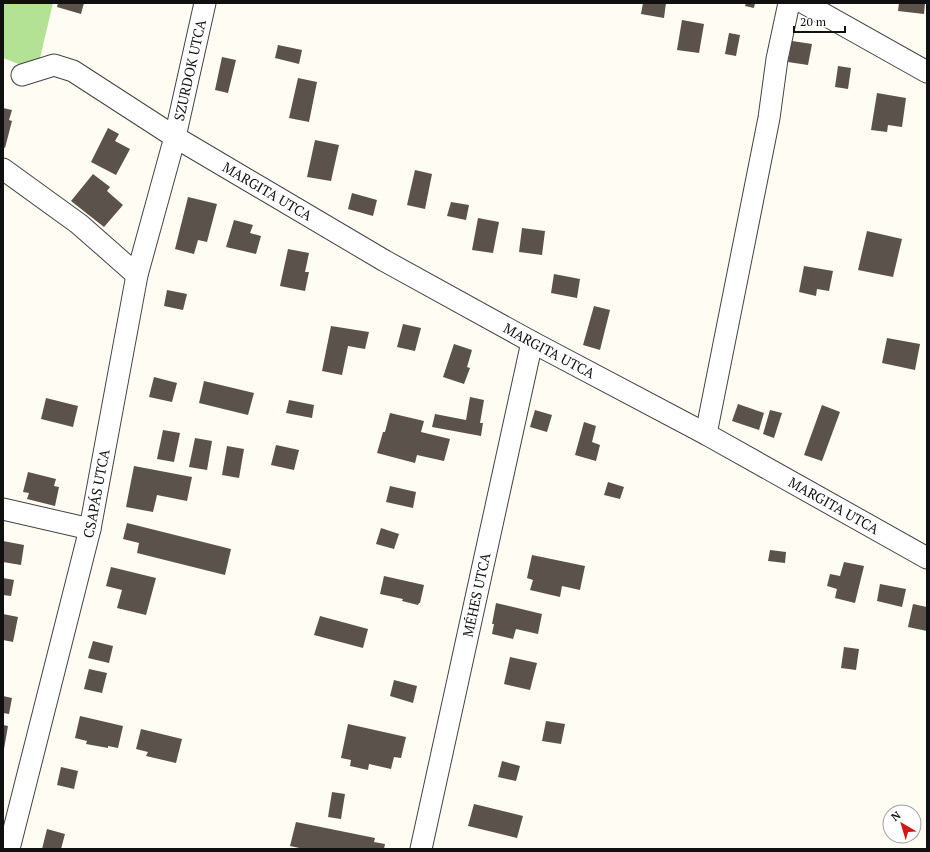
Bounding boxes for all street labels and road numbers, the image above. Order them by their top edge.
street label: SZURDOK UTCA [169,17,210,123]
street label: MARGITA UTCA [219,157,316,225]
street label: MARGITA UTCA [500,318,599,383]
street label: CSAPÁS UTCA [78,447,114,540]
street label: MARGITA UTCA [785,472,883,538]
street label: MÉHES UTCA [458,551,495,639]

